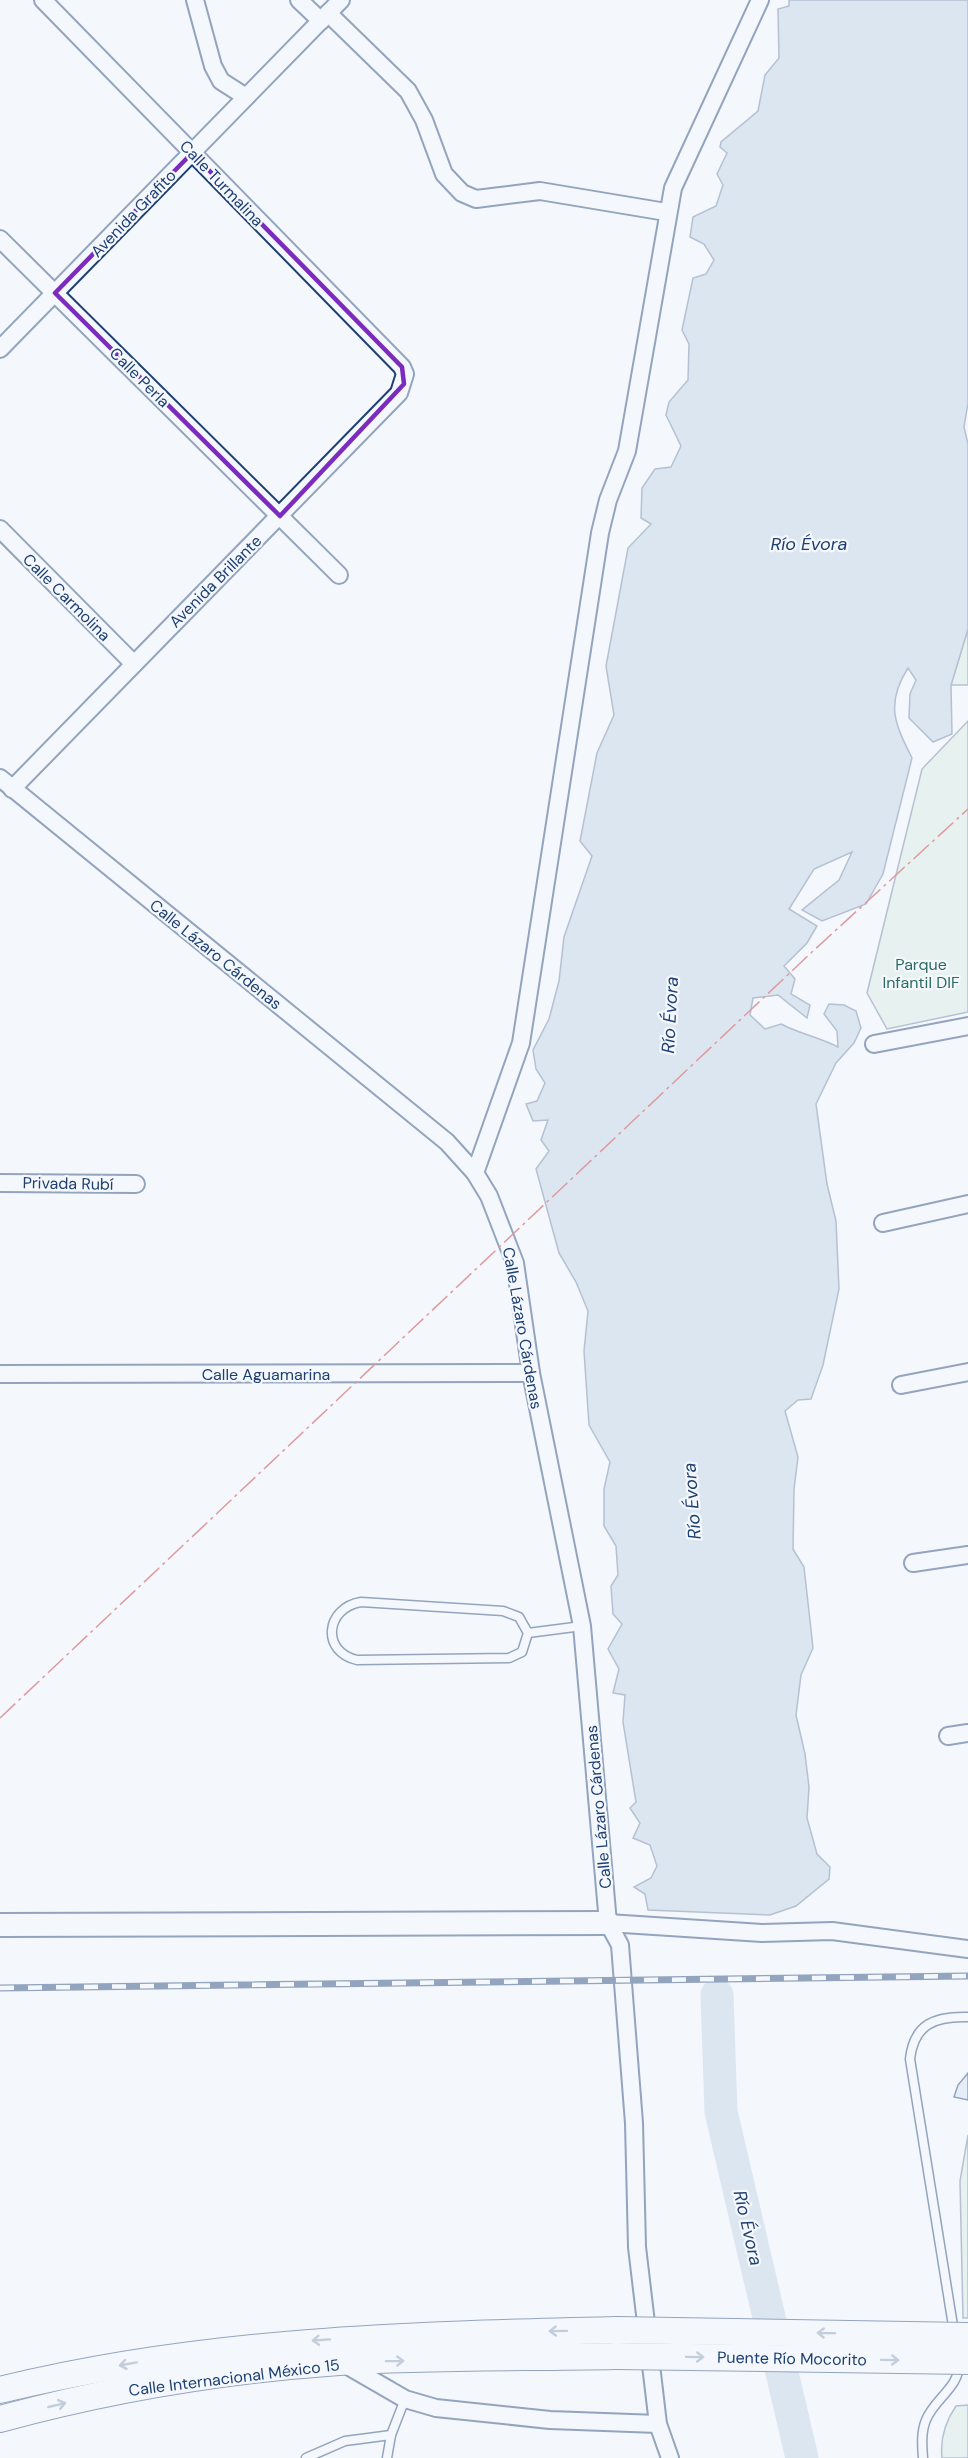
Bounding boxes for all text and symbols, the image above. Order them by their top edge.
street label: Calle Turmalina [175,136,268,231]
street label: Avenida Grafito [86,165,181,262]
street label: Calle Perla [105,343,174,412]
street label: Avenida Brillante [165,531,266,632]
water label: Río Évora [771,532,847,556]
street label: Calle Carmolina [18,549,115,646]
street label: Calle Lázaro Cárdenas [145,895,286,1014]
park label: Parque Infantil DIF [882,954,960,993]
water label: Río Évora [656,976,684,1054]
street label: Privada Rubí [22,1172,114,1195]
street label: Calle Lázaro Cárdenas [498,1245,547,1411]
street label: Calle Aguamarina [202,1364,330,1385]
water label: Río Évora [677,1462,707,1540]
street label: Calle Lázaro Cárdenas [581,1724,616,1890]
water label: Río Évora [728,2188,768,2268]
one-way arrow [548,2326,568,2337]
one-way arrow [816,2328,836,2339]
one-way arrow [312,2335,332,2346]
street label: Puente Río Mocorito [717,2347,867,2370]
one-way arrow [685,2351,705,2363]
street label: Calle Internacional México 15 [127,2354,341,2401]
one-way arrow [880,2354,900,2365]
one-way arrow [385,2355,405,2367]
one-way arrow [118,2359,138,2370]
one-way arrow [47,2399,66,2411]

